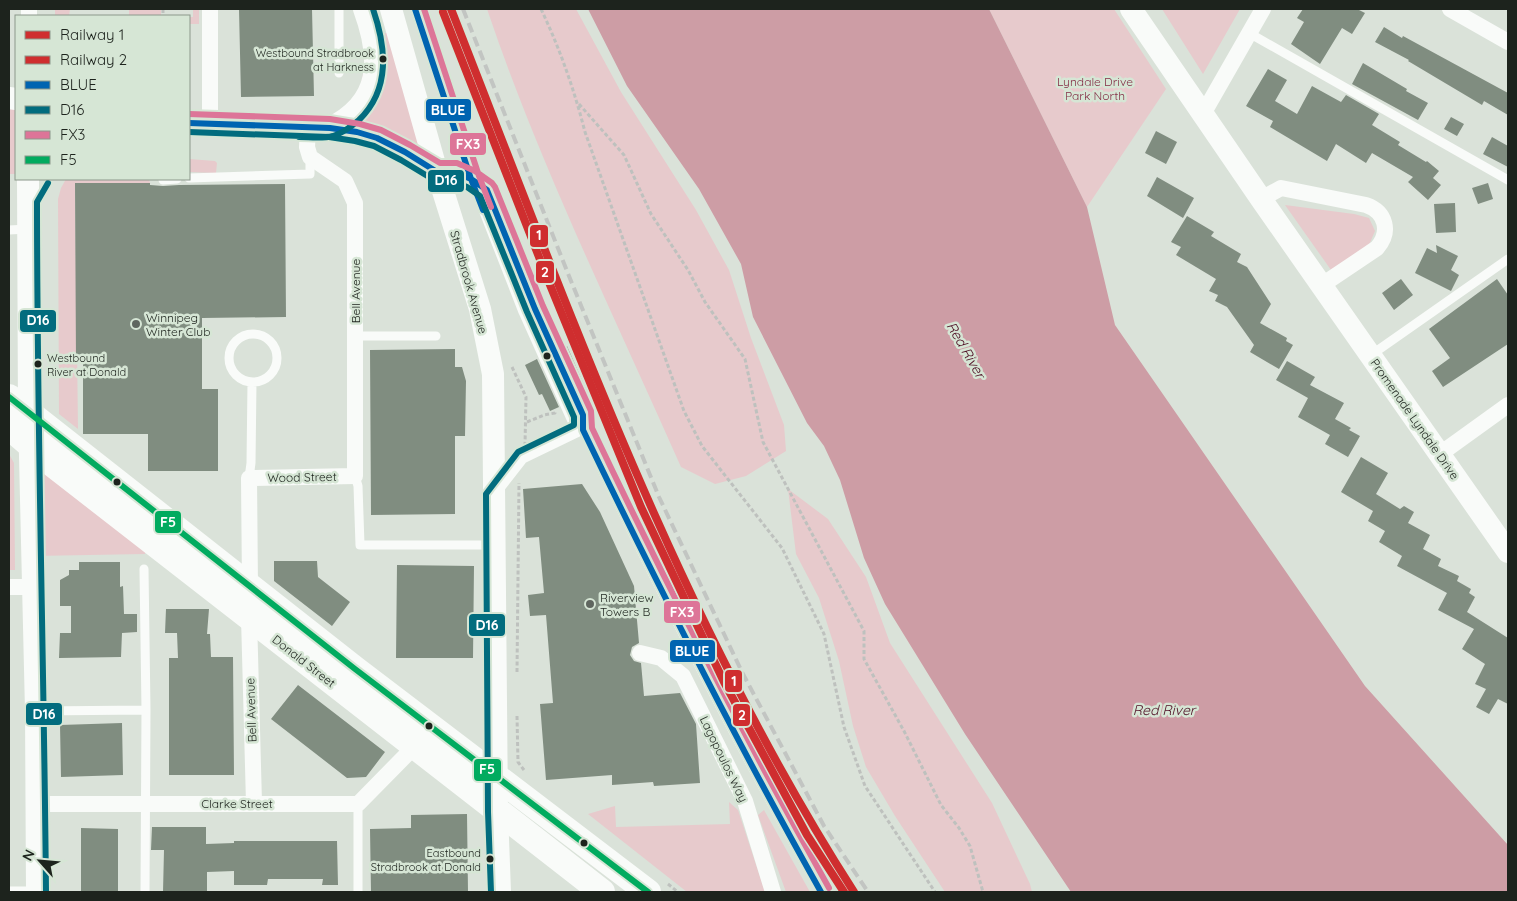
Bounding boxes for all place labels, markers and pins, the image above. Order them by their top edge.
place label: Westbound Stradbrook at Harkness [256,46,374,74]
marker: Westbound Stradbrook at Harkness [378,54,388,64]
place label: Winnipeg Winter Club [146,310,210,339]
marker: Winnipeg Winter Club [130,318,142,330]
place label: Westbound River at Donald [47,351,126,379]
unlabelled marker [542,351,552,361]
marker: Westbound River at Donald [33,359,43,369]
unlabelled marker [112,477,122,487]
place label: Riverview Towers B [600,590,654,619]
marker: Riverview Towers B [584,598,596,610]
unlabelled marker [424,721,434,731]
unlabelled marker [579,838,589,848]
place label: Eastbound Stradbrook at Donald [371,846,481,874]
marker: Eastbound Stradbrook at Donald [485,854,495,864]

